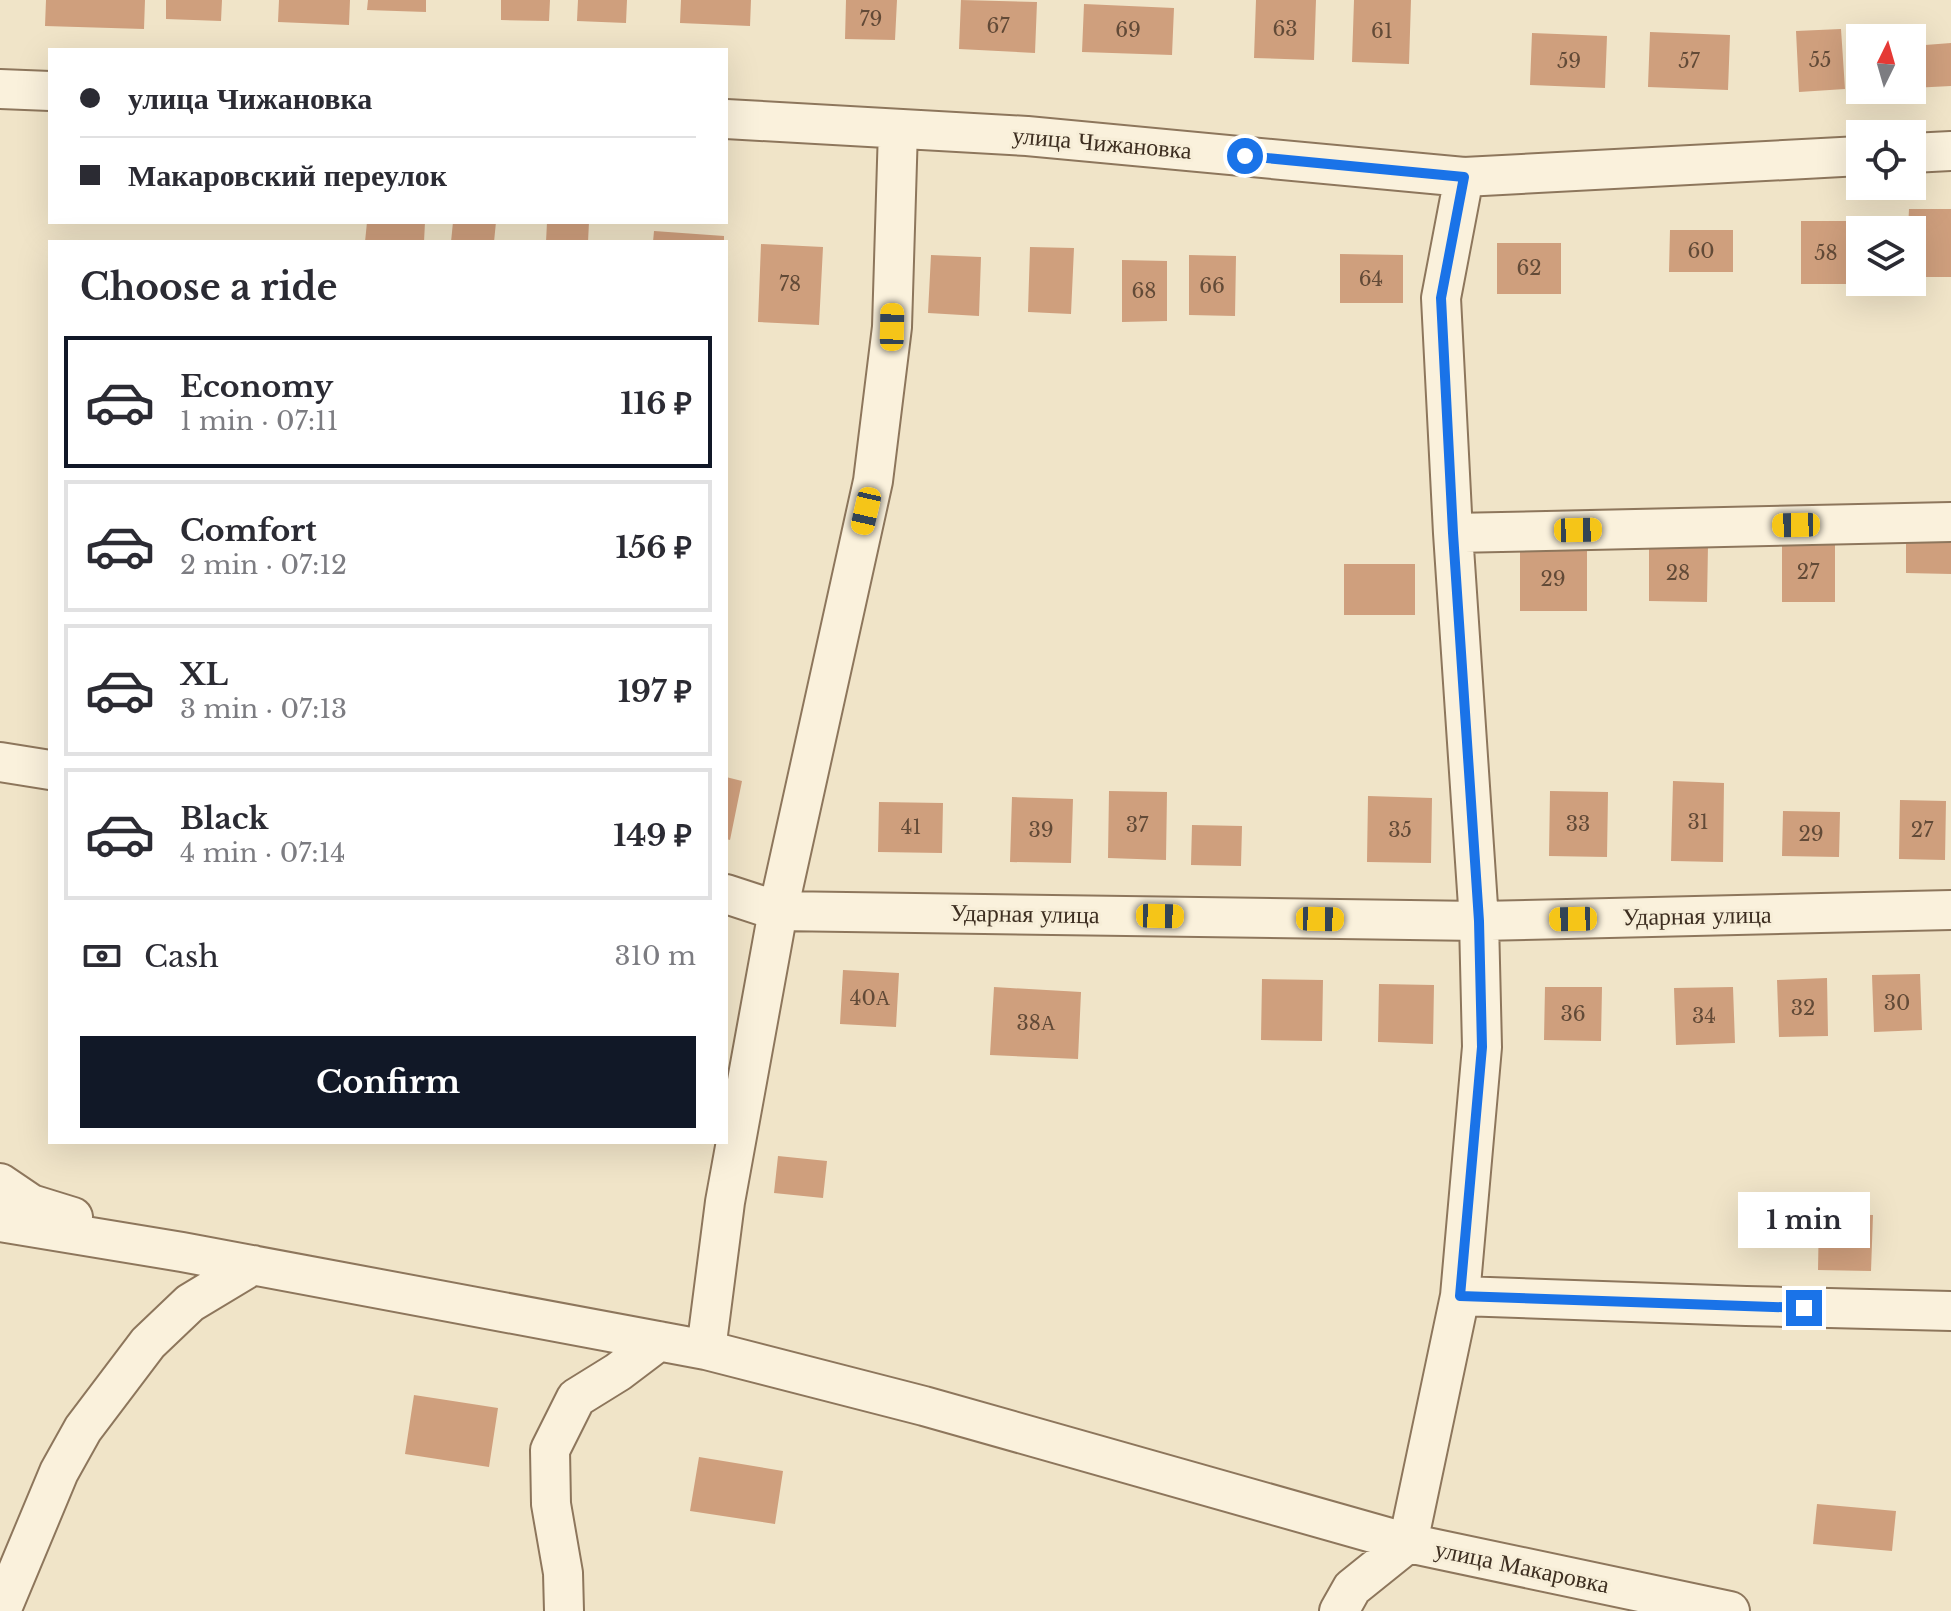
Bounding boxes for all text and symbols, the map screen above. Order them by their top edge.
house number: 79 [860,7,882,31]
house number: 67 [987,14,1010,38]
house number: 63 [1272,17,1298,41]
house number: 69 [1115,18,1141,42]
house number: 61 [1371,19,1393,43]
north arrow [1846,24,1926,104]
map controls [1846,24,1926,296]
house number: 55 [1809,48,1831,72]
house number: 59 [1557,49,1581,73]
house number: 57 [1678,49,1701,73]
text: улица Чижановка [128,80,372,117]
street label: улица Чижановка [1011,120,1193,165]
button: locate [1846,120,1926,200]
route start [1227,138,1263,174]
text: Макаровский переулок [128,157,447,194]
button: layers [1846,216,1926,296]
house number: 60 [1687,239,1715,263]
house number: 58 [1814,241,1838,265]
house number: 62 [1516,256,1542,280]
text: Choose a ride [80,265,337,310]
house number: 64 [1359,267,1383,291]
house number: 78 [779,272,801,296]
house number: 66 [1199,274,1225,298]
house number: 68 [1132,279,1156,303]
car [880,303,904,351]
icon: car [84,366,156,438]
text: Economy [180,368,333,405]
text: 116 ₽ [620,385,692,422]
text: 1 min · 07:11 [180,405,338,437]
car [849,485,883,537]
icon: car [84,510,156,582]
text: Comfort [180,512,317,549]
car [1772,513,1820,537]
car [1554,518,1602,542]
text: 156 ₽ [615,529,692,566]
text: 2 min · 07:12 [180,549,347,581]
house number: 27 [1797,560,1820,584]
house number: 28 [1666,561,1690,585]
house number: 29 [1540,567,1566,591]
icon: car [84,654,156,726]
text: XL [180,656,228,693]
text: 197 ₽ [618,673,692,710]
text: 3 min · 07:13 [180,693,347,725]
icon: car [84,798,156,870]
text: Black [180,800,268,837]
house number: 31 [1687,810,1709,834]
house number: 33 [1566,812,1590,836]
house number: 37 [1126,813,1149,837]
house number: 41 [901,815,921,839]
text: 149 ₽ [613,817,692,854]
house number: 39 [1028,818,1054,842]
house number: 35 [1388,818,1412,842]
house number: 27 [1911,818,1934,842]
house number: 29 [1798,822,1824,846]
text: 4 min · 07:14 [180,837,346,869]
street label: Ударная улица [950,898,1100,929]
street label: Ударная улица [1622,900,1772,931]
car [1136,904,1184,928]
car [1296,907,1344,931]
car [1549,907,1597,931]
icon: cash [80,934,124,978]
text: Cash [144,938,219,975]
text: 310 m [614,940,696,972]
house number: 40А [850,986,891,1010]
house number: 30 [1884,991,1910,1015]
house number: 32 [1791,996,1815,1020]
house number: 36 [1560,1002,1586,1026]
house number: 34 [1692,1004,1716,1028]
house number: 38А [1017,1011,1056,1035]
button: Confirm [80,1036,696,1128]
callout: 1 min [1738,1192,1870,1248]
text: 1 min [1766,1204,1842,1236]
route end [1786,1290,1822,1326]
street label: улица Макаровка [1432,1534,1612,1599]

